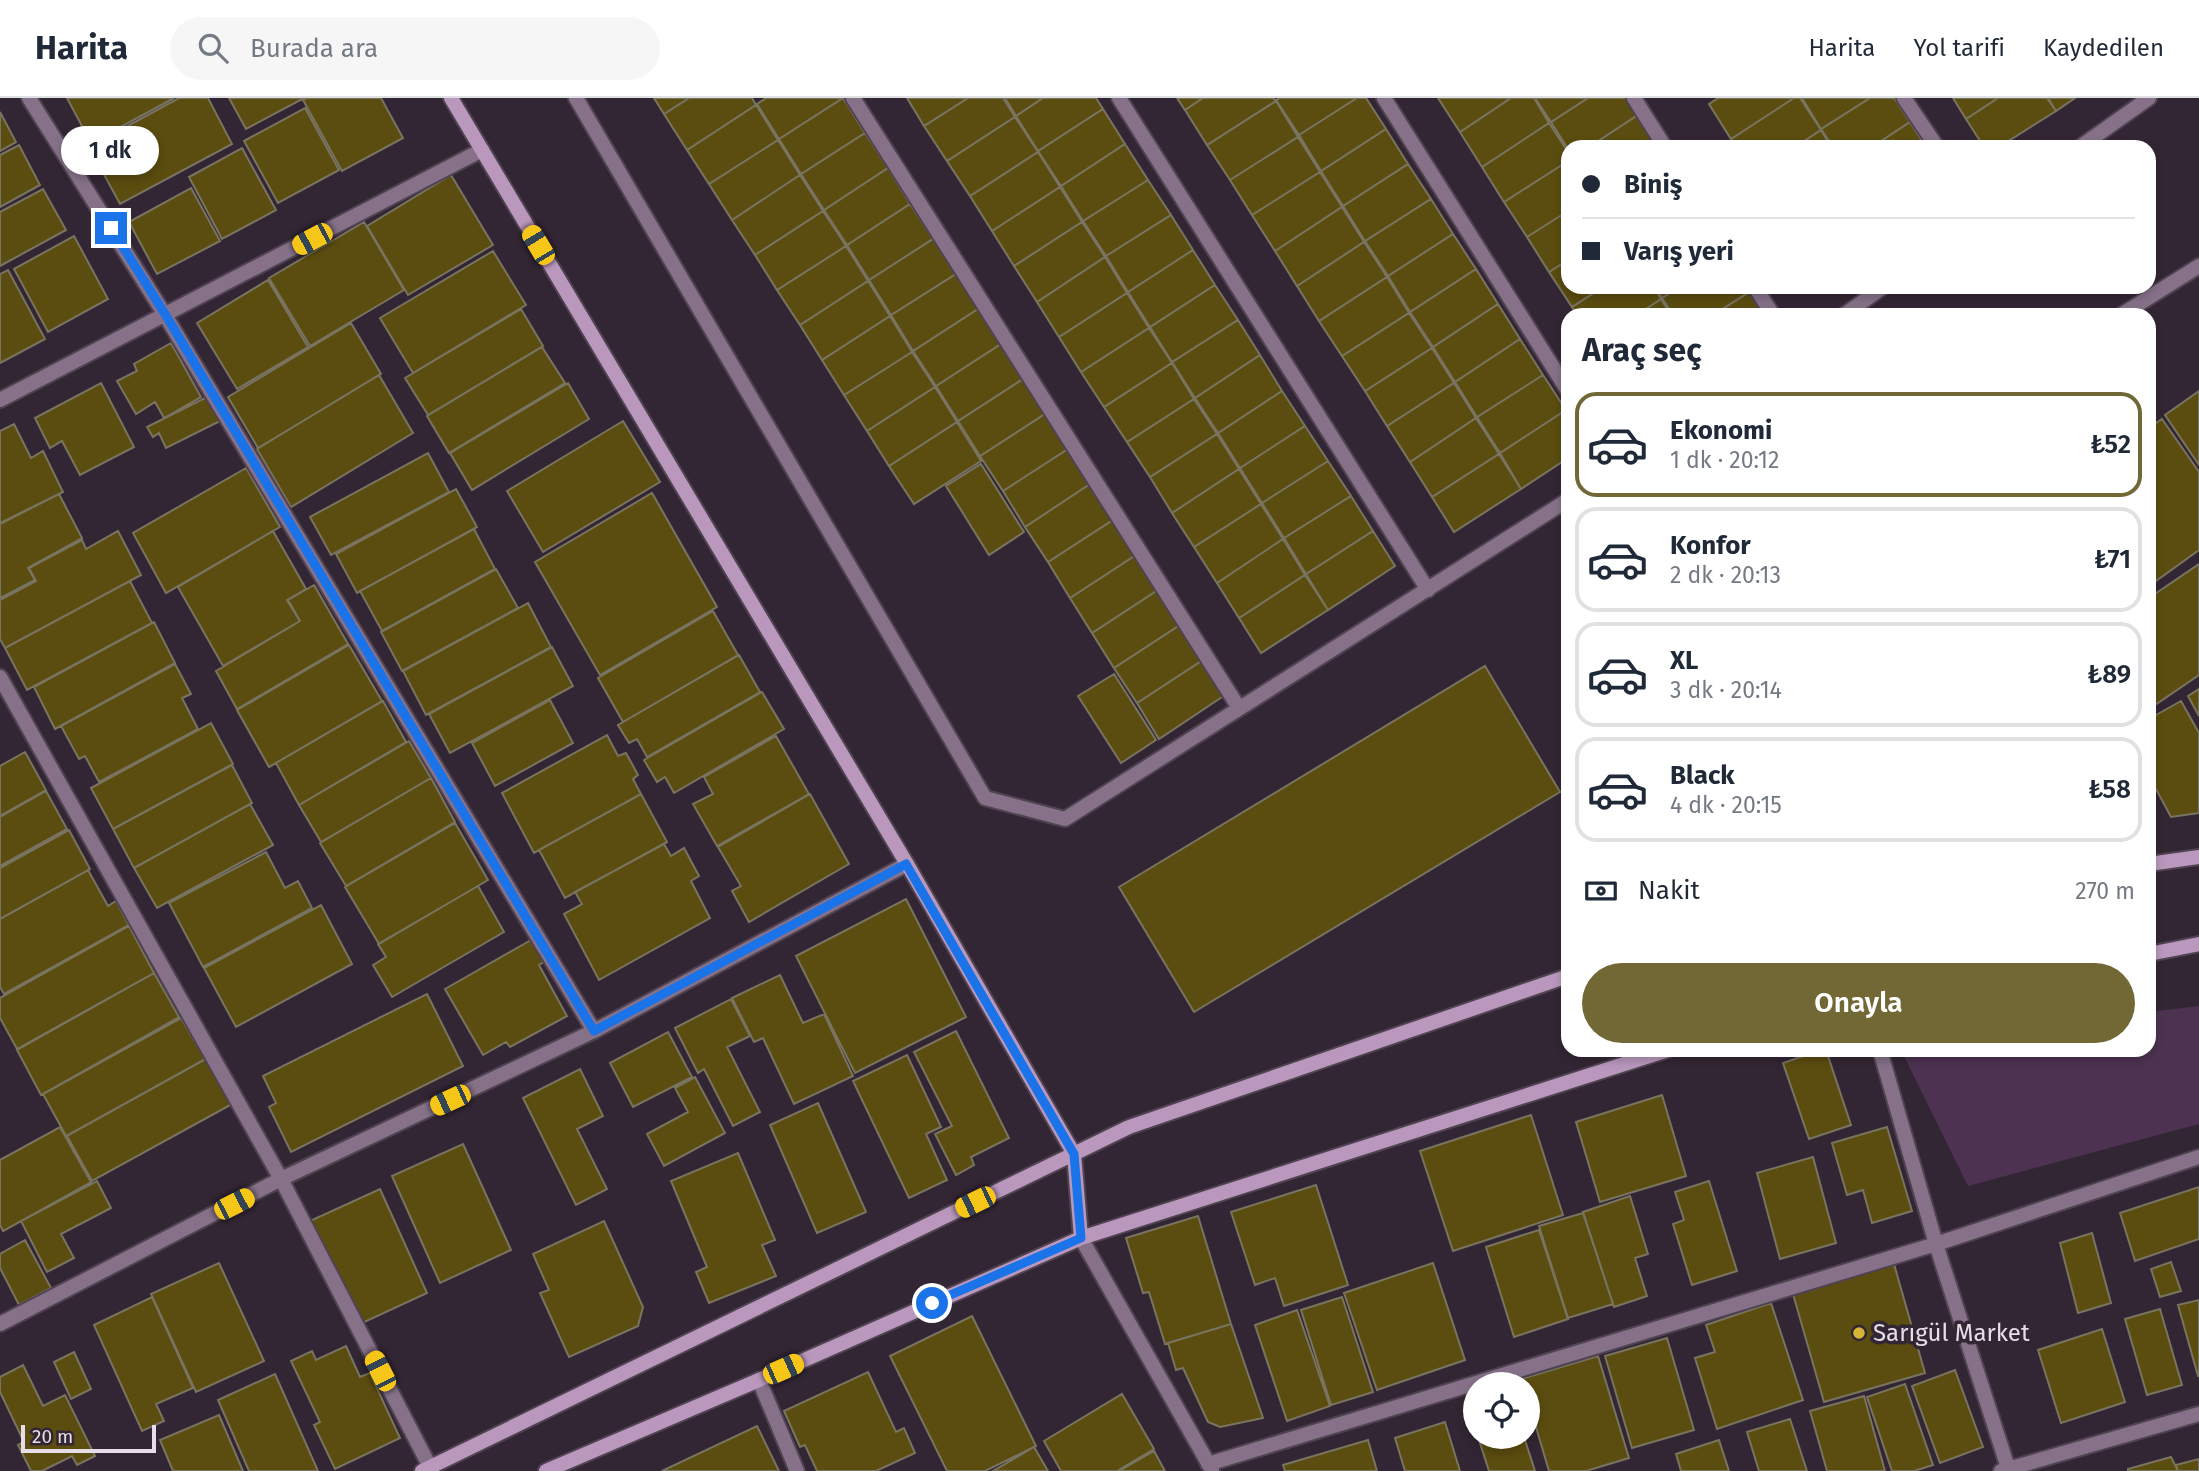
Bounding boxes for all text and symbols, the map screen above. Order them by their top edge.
search box [170,17,660,80]
text: Harita [35,28,128,68]
icon: search [194,29,232,67]
text: Burada ara [250,33,378,64]
text: Harita [1808,34,1875,62]
text: Yol tarifi [1913,34,2005,62]
text: Kaydedilen [2043,34,2164,62]
callout: 1 dk [62,127,160,176]
text: 1 dk [89,136,131,164]
text: Biniş [1624,169,1682,200]
route end [95,212,127,244]
car [289,220,336,258]
car [519,222,558,268]
text: Varış yeri [1624,236,1734,267]
text: Araç seç [1582,331,1702,369]
icon: car [1586,413,1649,476]
text: Ekonomi [1670,415,1772,446]
text: ₺52 [2090,429,2131,460]
text: 1 dk · 20:12 [1670,446,1779,474]
icon: car [1586,528,1649,591]
text: Konfor [1670,530,1751,561]
text: ₺71 [2094,544,2131,575]
text: 2 dk · 20:13 [1670,561,1781,589]
icon: car [1586,643,1649,706]
text: XL [1670,645,1698,676]
text: ₺89 [2087,659,2131,690]
text: 3 dk · 20:14 [1670,676,1782,704]
icon: car [1586,758,1649,821]
text: Black [1670,760,1735,791]
text: ₺58 [2088,774,2131,805]
text: 4 dk · 20:15 [1670,791,1782,819]
icon: cash [1582,872,1620,910]
text: Nakit [1638,875,1700,906]
text: 270 m [2075,877,2135,905]
button: Onayla [1582,963,2135,1043]
car [427,1082,474,1118]
car [952,1183,999,1221]
car [211,1185,258,1223]
route start [916,1287,948,1319]
place label: Sarıgül Market [1873,1319,2030,1347]
marker: Sarıgül Market [1851,1325,1867,1341]
car [362,1348,399,1394]
car [760,1351,807,1387]
map controls [1463,1372,1540,1449]
button: locate [1463,1372,1540,1449]
scale bar [21,1422,156,1454]
text: 20 m [32,1425,73,1448]

